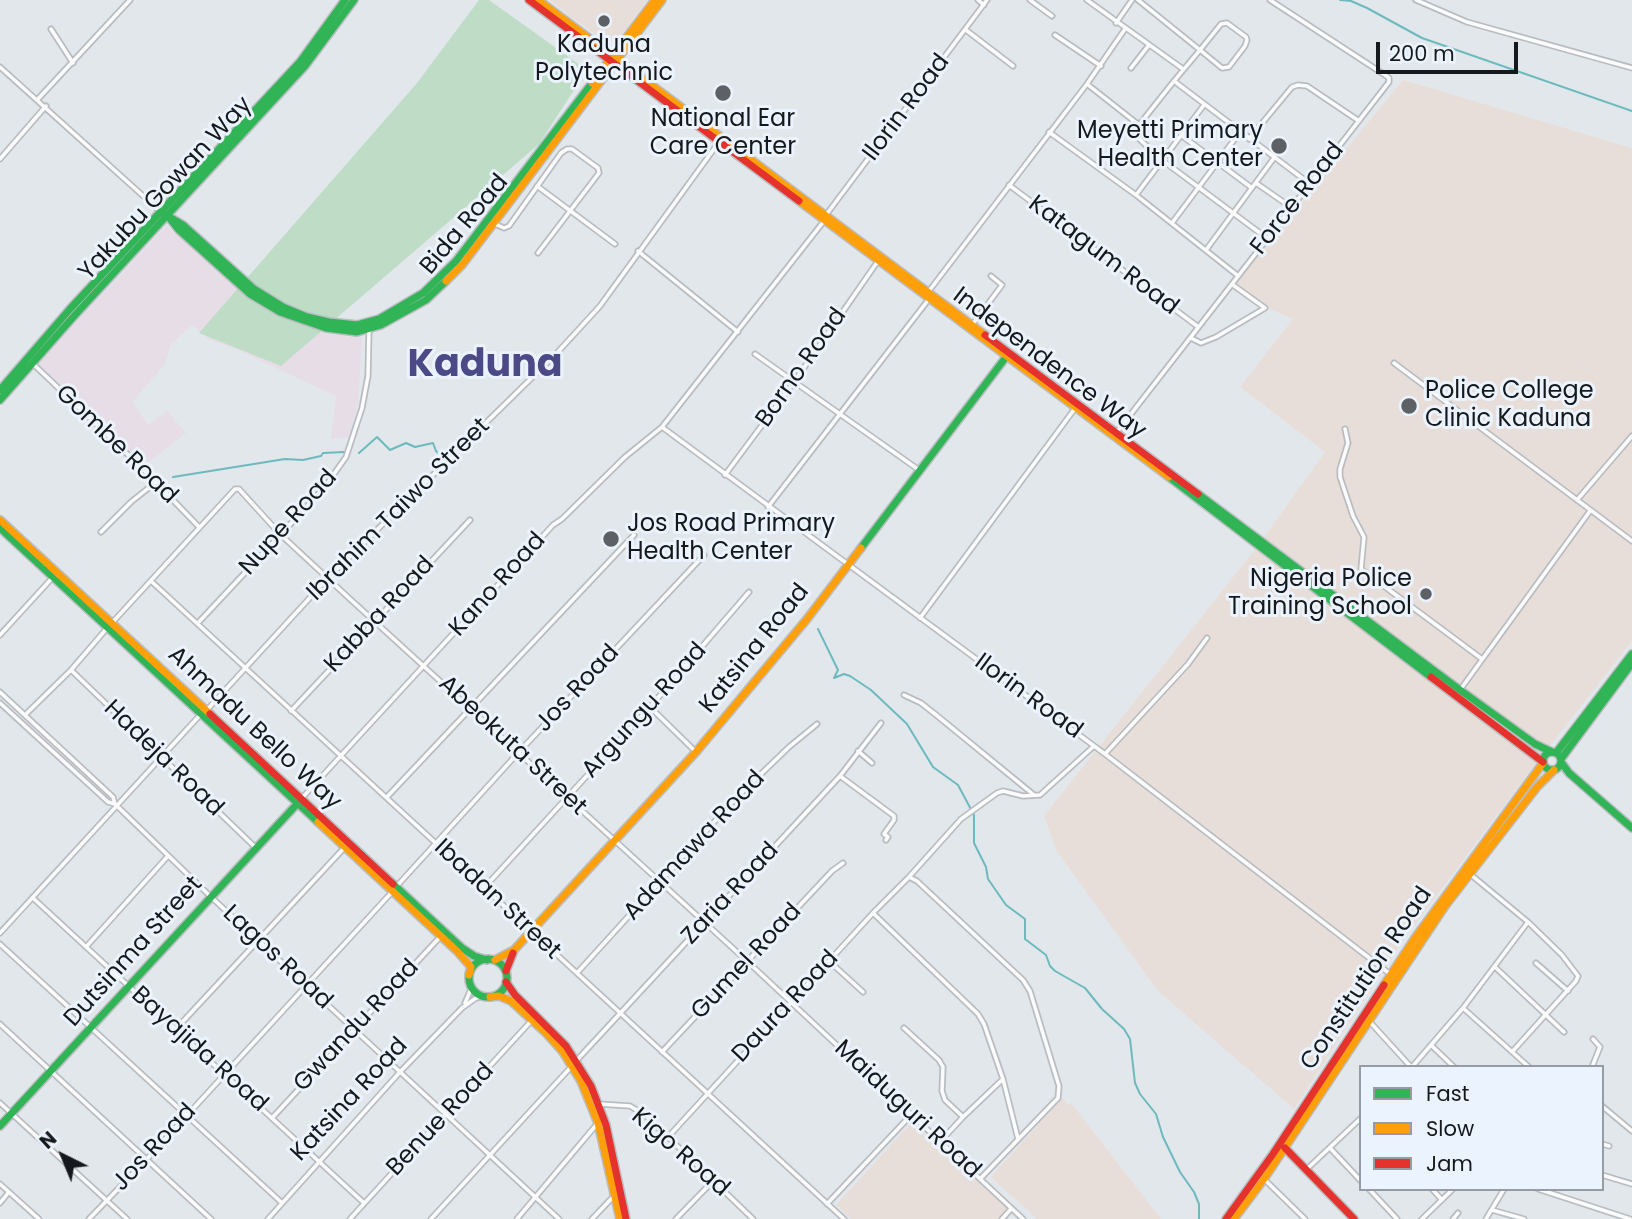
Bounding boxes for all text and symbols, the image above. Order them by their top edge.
marker: Kaduna Polytechnic [596,13,612,29]
scale bar [1380,28,1522,72]
place label: Kaduna Polytechnic [535,32,673,88]
text: 200 m [1389,39,1455,68]
street label: Ilorin Road [858,49,956,167]
marker: National Ear Care Center [713,83,733,103]
street label: Yakubu Gowan Way [73,91,259,287]
place label: National Ear Care Center [650,106,796,162]
place label: Meyetti Primary Health Center [1077,118,1263,174]
marker: Meyetti Primary Health Center [1269,136,1289,156]
street label: Force Road [1245,137,1351,261]
street label: Bida Road [415,169,515,281]
street label: Katagum Road [1022,190,1184,322]
street label: Independence Way [947,282,1151,446]
street label: Borno Road [750,303,854,433]
district label: Kaduna [407,343,563,389]
place label: Police College Clinic Kaduna [1425,378,1594,434]
street label: Gombe Road [49,380,183,510]
marker: Police College Clinic Kaduna [1399,396,1419,416]
street label: Ibrahim Taiwo Street [302,413,496,607]
street label: Nupe Road [234,464,344,582]
place label: Jos Road Primary Health Center [627,511,835,567]
street label: Kano Road [444,527,552,643]
marker: Jos Road Primary Health Center [601,529,621,549]
street label: Kabba Road [319,551,441,679]
place label: Nigeria Police Training School [1228,566,1412,622]
street label: Katsina Road [694,578,816,720]
marker: Nigeria Police Training School [1418,586,1434,602]
street label: Argungu Road [577,637,713,785]
street label: Jos Road [530,639,626,739]
street label: Ahmadu Bello Way [161,641,347,817]
street label: Ilorin Road [968,648,1088,746]
street label: Abeokuta Street [432,670,592,822]
street label: Hadeja Road [97,695,229,823]
street label: Adamawa Road [618,765,772,927]
street label: Ibadan Street [428,834,566,966]
street label: Zaria Road [676,837,786,951]
street label: Dutsinma Street [59,871,209,1033]
street label: Constitution Road [1295,882,1439,1076]
street label: Gumel Road [686,898,808,1026]
street label: Lagos Road [216,900,338,1016]
street label: Daura Road [727,945,845,1069]
street label: Gwandu Road [288,954,426,1098]
street label: Bayajida Road [125,981,273,1119]
street label: Katsina Road [286,1032,414,1168]
street label: Maiduguri Road [828,1035,986,1185]
street label: Benue Road [381,1058,501,1182]
legend [1359,1065,1604,1191]
text: Fast [1426,1079,1469,1108]
street label: Jos Road [107,1098,203,1198]
street label: Kigo Road [625,1103,735,1203]
text: Slow [1426,1114,1474,1143]
north arrow [28,1121,98,1191]
text: N [34,1126,63,1155]
text: Jam [1426,1149,1473,1178]

